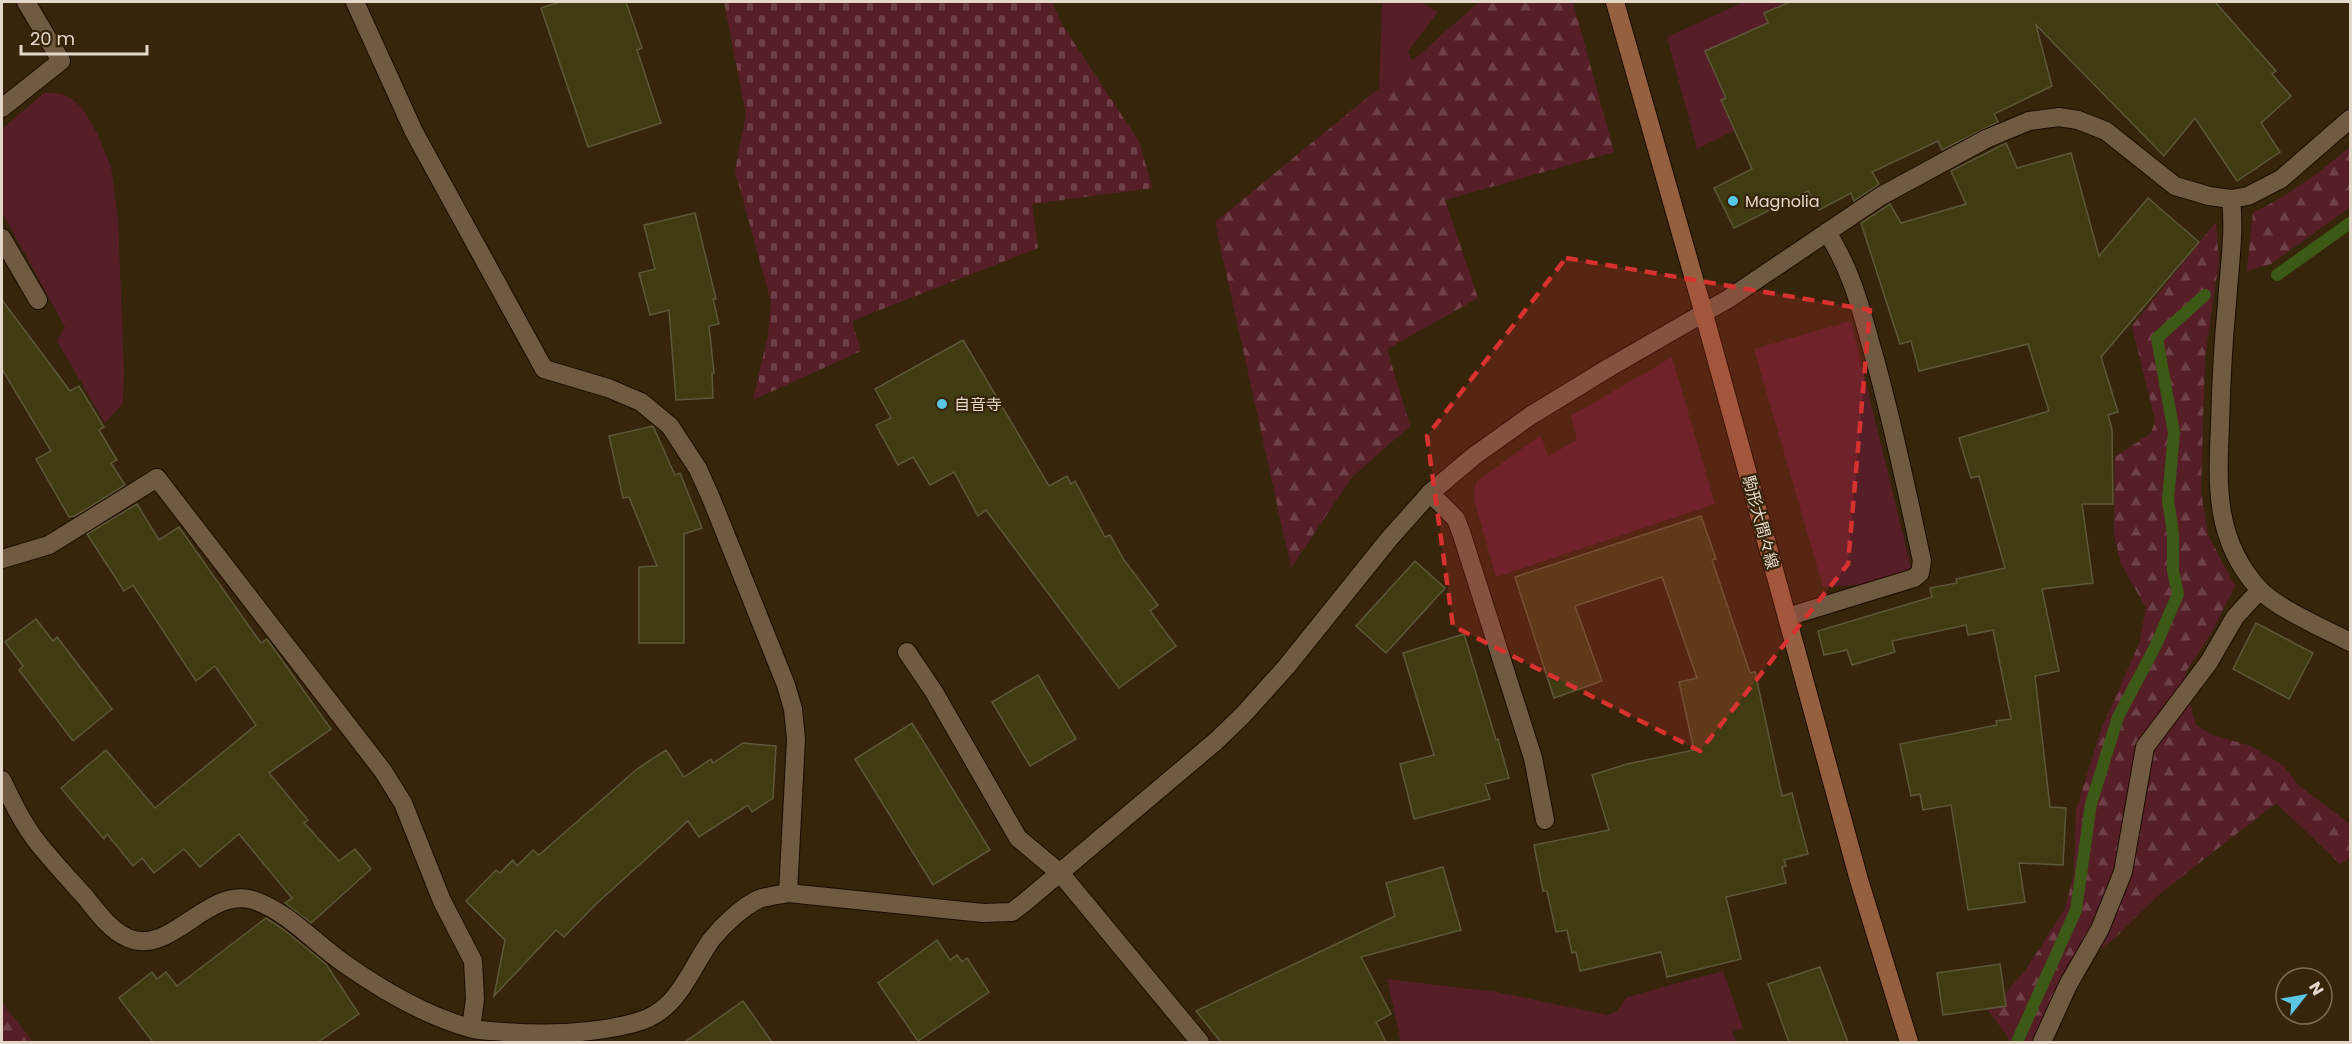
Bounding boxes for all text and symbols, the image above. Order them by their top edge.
scale bar [21,18,147,56]
text: 20 m [30,26,75,51]
place label: Magnolia [1745,190,1820,213]
marker: Magnolia [1726,194,1740,208]
place label: 自音寺 [954,393,1002,416]
marker: 自音寺 [935,397,949,411]
street label: 駒形大間々線 [1737,473,1784,571]
north arrow [2274,966,2334,1026]
text: N [2303,977,2329,1000]

